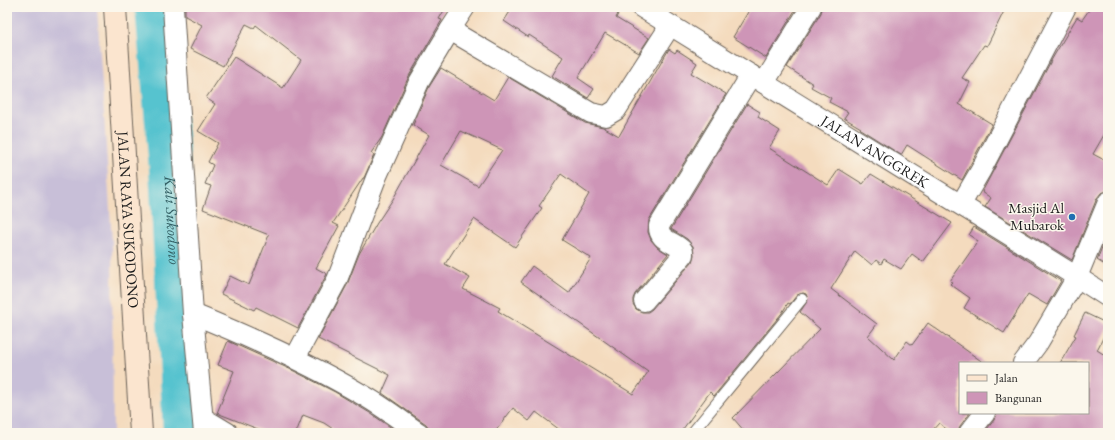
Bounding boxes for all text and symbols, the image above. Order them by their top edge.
street label: JALAN ANGGREK [816,110,933,192]
street label: JALAN RAYA SUKODONO [113,129,143,309]
water label: Kali Sukodono [159,174,185,265]
place label: Masjid Al Mubarok [1008,198,1065,234]
marker: Masjid Al Mubarok [1067,212,1077,222]
legend [959,362,1089,414]
text: Jalan [994,370,1019,386]
text: Bangunan [995,390,1043,406]

